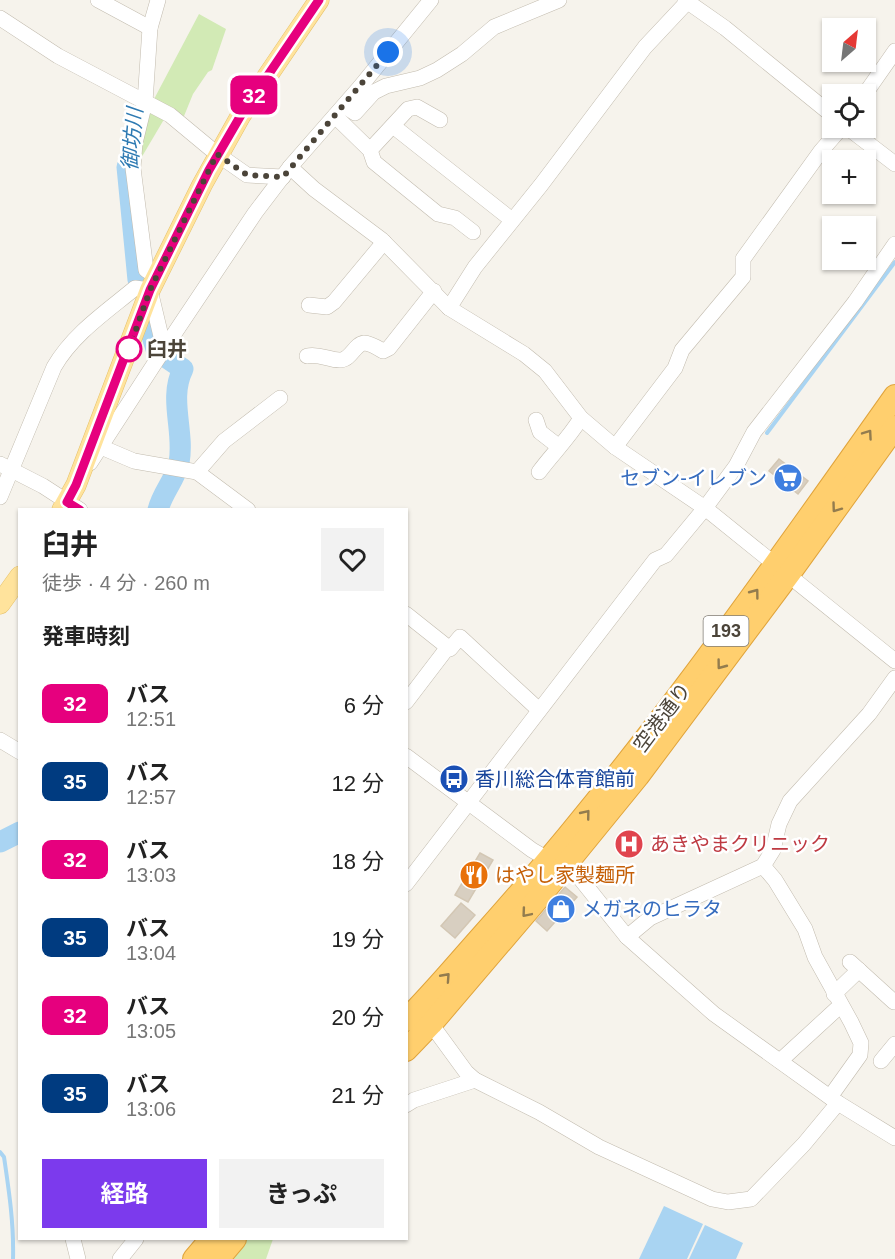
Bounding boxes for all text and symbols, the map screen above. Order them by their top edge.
north arrow [822,18,876,72]
map controls [822,18,876,270]
your location [373,37,403,67]
line badge: 32 [227,76,281,115]
text: 32 [242,84,266,107]
button: locate [822,84,876,138]
water label: 御坊川 [118,105,146,171]
button: + [822,150,876,204]
button: − [822,216,876,270]
marker: 臼井 [116,336,142,362]
place label: 臼井 [147,338,187,360]
one-way arrow [861,429,872,440]
supermarket icon: セブン-イレブン [772,462,804,494]
place label: セブン-イレブン [620,467,767,489]
one-way arrow [833,502,844,513]
button: heart [321,528,384,591]
text: 臼井 [42,529,98,560]
text: 徒歩 · 4 分 · 260 m [42,572,210,594]
one-way arrow [748,588,759,599]
road number: 193 [704,616,748,646]
text: 発車時刻 [42,624,130,649]
one-way arrow [717,659,728,670]
street label: 空港通り [629,678,695,756]
text: バス [126,682,170,707]
text: 32 [63,692,87,715]
text: 6 分 [344,693,384,718]
text: 12:51 [126,708,176,730]
text: バス [126,760,170,785]
bus stop icon: 香川総合体育館前 [438,763,470,795]
place label: 香川総合体育館前 [475,768,635,790]
text: 35 [63,770,87,793]
text: 12 分 [331,771,384,796]
text: 12:57 [126,786,176,808]
one-way arrow [579,810,590,821]
hospital icon: あきやまクリニック [613,828,645,860]
place label: あきやまクリニック [650,833,830,855]
text: バス [126,838,170,863]
text: 32 [63,848,87,871]
text: 18 分 [331,849,384,874]
restaurant icon: はやし家製麺所 [458,859,490,891]
text: 13:03 [126,864,176,886]
place label: はやし家製麺所 [495,864,635,886]
shop icon: メガネのヒラタ [545,893,577,925]
place label: メガネのヒラタ [582,898,722,920]
one-way arrow [522,906,533,917]
text: バス [126,916,170,941]
text: 35 [63,926,87,949]
text: 19 分 [331,927,384,952]
text: 13:04 [126,942,176,964]
one-way arrow [439,973,450,983]
text: バス [126,994,170,1019]
text: 32 [63,1004,87,1027]
text: 20 分 [331,1005,384,1030]
text: 13:05 [126,1020,176,1042]
text: バス [126,1072,170,1097]
text: 35 [63,1082,87,1105]
text: 21 分 [331,1083,384,1108]
text: 13:06 [126,1098,176,1120]
button: 経路 [42,1159,207,1228]
button: きっぷ [219,1159,384,1228]

